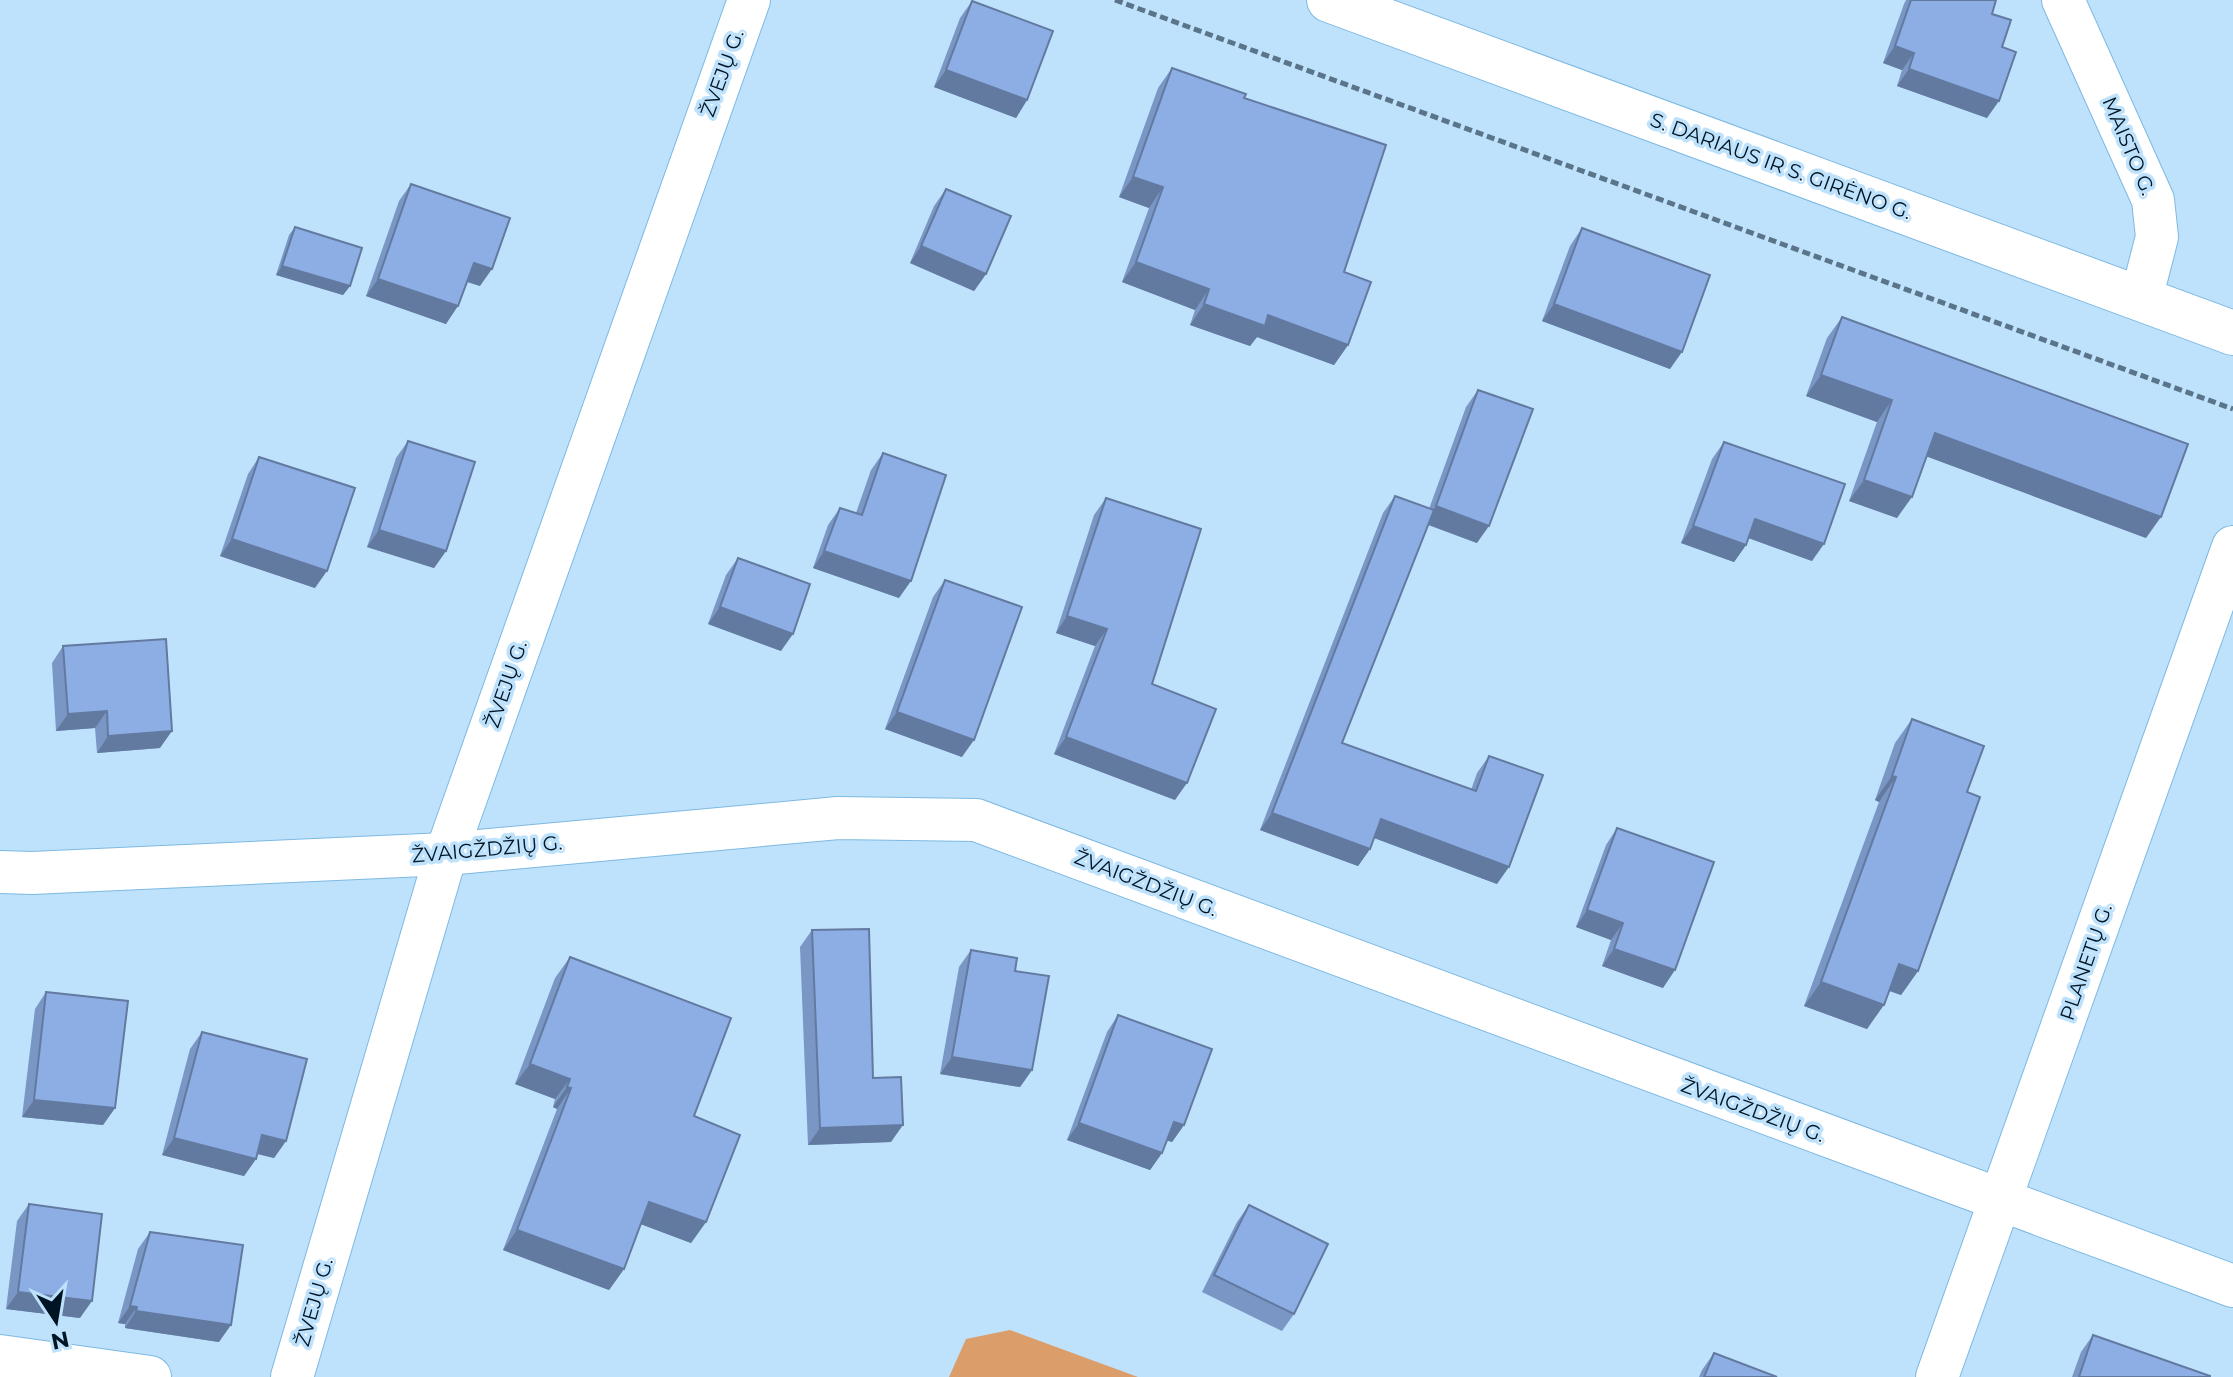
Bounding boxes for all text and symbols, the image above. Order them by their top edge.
street label: ŽVEJŲ G. [695,26,749,120]
street label: MAISTO G. [2097,93,2161,199]
street label: S. DARIAUS IR S. GIRĖNO G. [1647,107,1915,225]
street label: ŽVEJŲ G. [480,637,532,731]
street label: ŽVAIGŽDŽIŲ G. [410,830,564,868]
street label: ŽVAIGŽDŽIŲ G. [1071,845,1221,921]
street label: PLANETŲ G. [2055,900,2117,1024]
street label: ŽVAIGŽDŽIŲ G. [1678,1073,1828,1147]
street label: ŽVEJŲ G. [290,1255,338,1349]
north arrow [16,1281,96,1361]
text: N [49,1325,72,1355]

